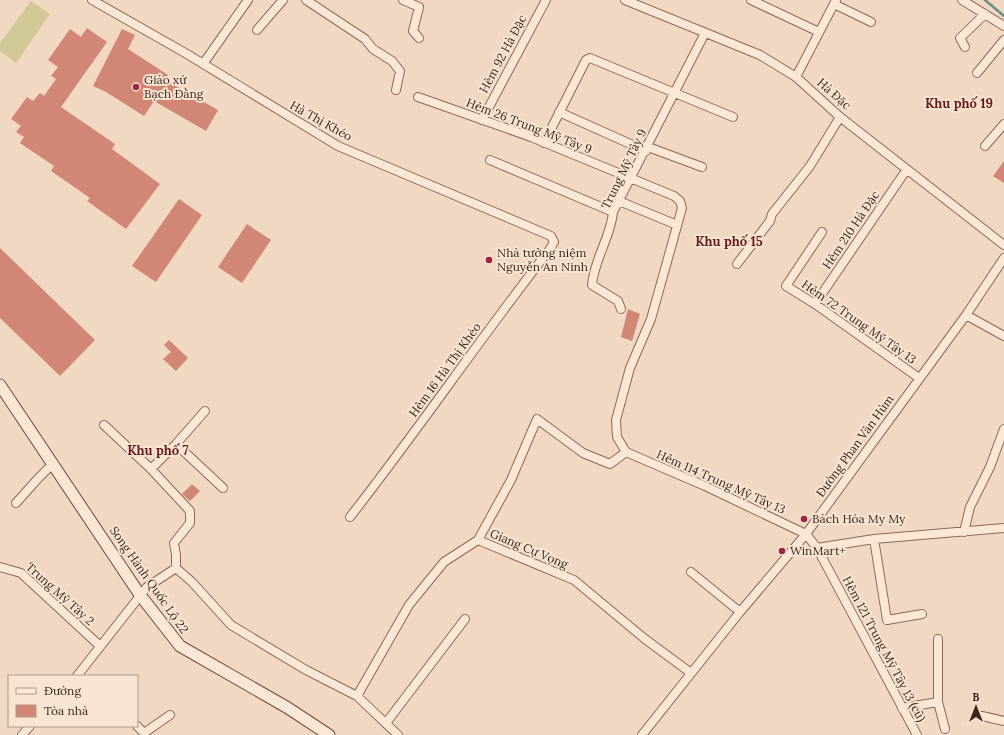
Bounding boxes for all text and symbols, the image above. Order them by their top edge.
street label: Hẻm 92 Hà Đặc [476,12,529,95]
place label: Giáo xứ Bạch Đằng [144,72,204,101]
street label: Hà Đặc [814,75,854,112]
marker: Giáo xứ Bạch Đằng [131,82,141,92]
street label: Hẻm 26 Trung Mỹ Tây 9 [464,95,594,156]
district label: Khu phố 19 [925,95,993,112]
street label: Hà Thị Khéo [287,97,355,144]
street label: Trung Mỹ Tây 9 [598,126,649,211]
street label: Hẻm 210 Hà Đặc [819,188,882,272]
district label: Khu phố 15 [695,233,763,250]
place label: Nhà tưởng niệm Nguyễn An Ninh [497,245,588,274]
marker: Nhà tưởng niệm Nguyễn An Ninh [484,255,494,265]
street label: Hẻm 72 Trung Mỹ Tây 13 [799,276,920,367]
street label: Hẻm 16 Hà Thị Khéo [405,320,484,420]
street label: Đường Phan Văn Hùm [813,392,897,500]
district label: Khu phố 7 [127,442,189,459]
street label: Hẻm 114 Trung Mỹ Tây 13 [654,446,788,517]
place label: Bách Hóa My My [812,511,906,526]
marker: Bách Hóa My My [799,514,809,524]
street label: Song Hành Quốc Lộ 22 [107,523,192,636]
street label: Giang Cự Vọng [488,525,571,572]
place label: WinMart+ [790,543,846,558]
marker: WinMart+ [777,546,787,556]
street label: Trung Mỹ Tây 2 [23,559,98,628]
street label: Hẻm 121 Trung Mỹ Tây 13 (cũ) [839,573,929,725]
legend [8,675,138,727]
text: Đường [44,683,81,698]
north arrow [956,687,996,727]
text: B [972,690,980,704]
text: Tòa nhà [44,703,88,718]

